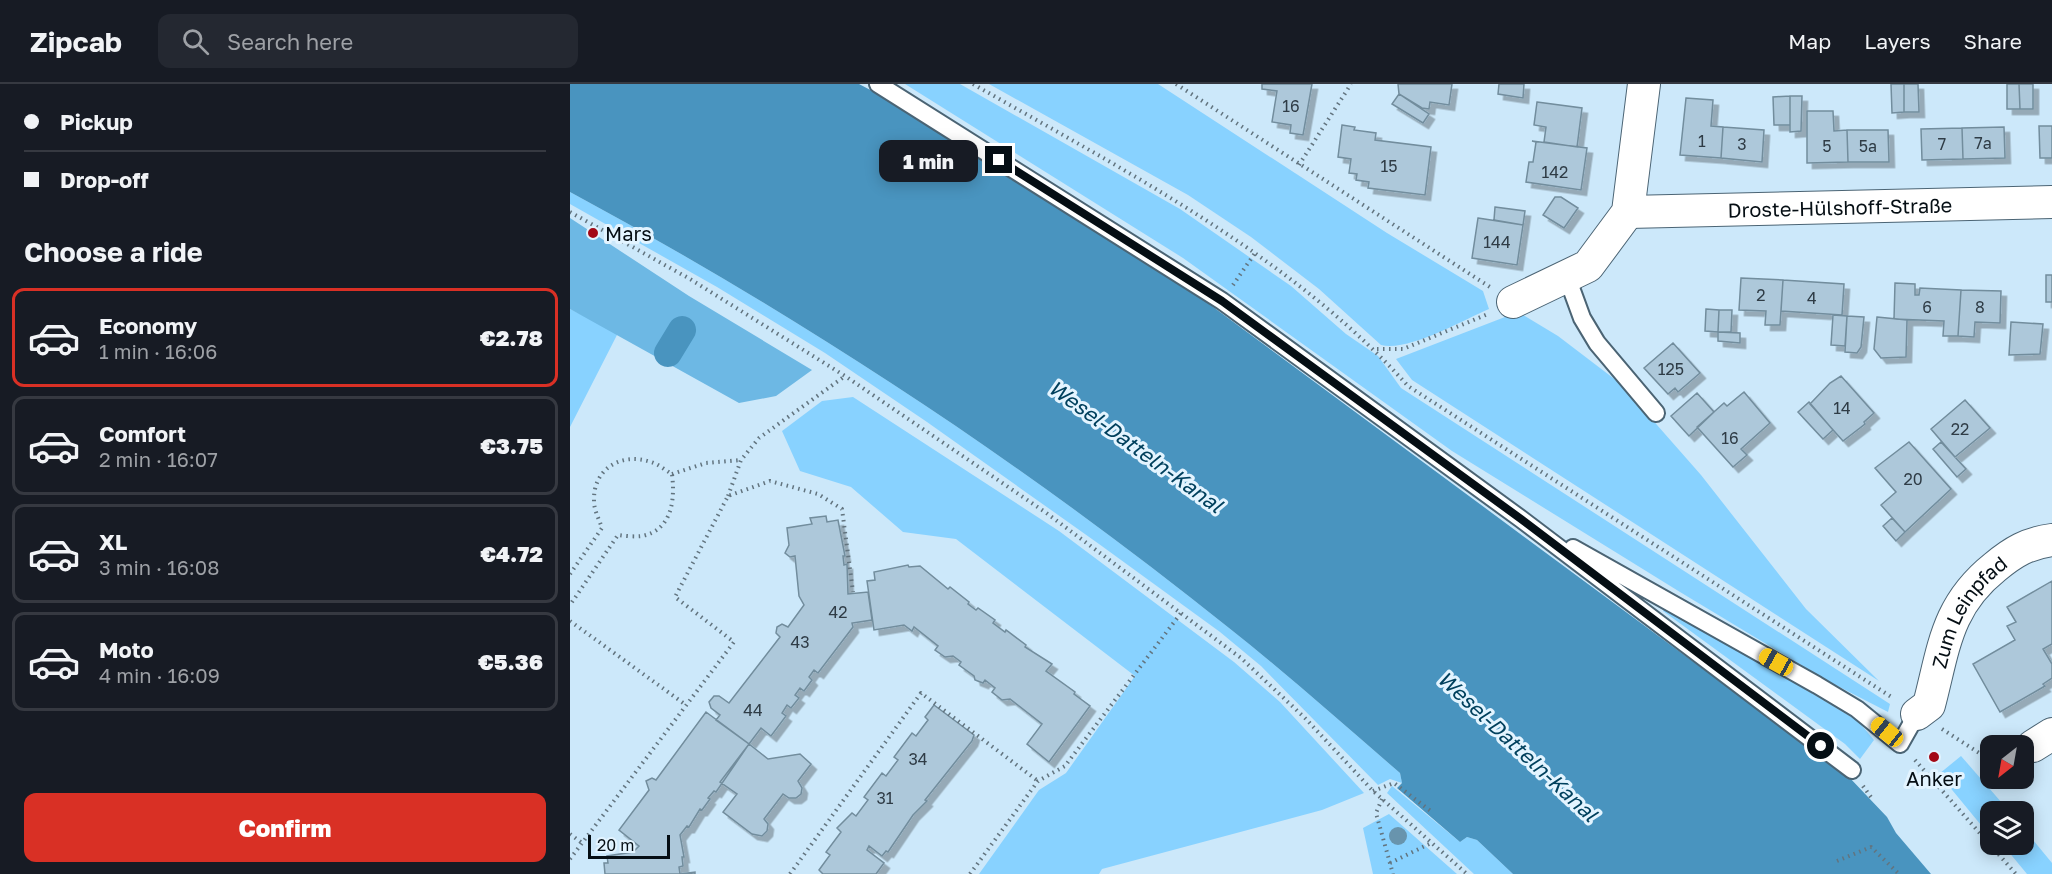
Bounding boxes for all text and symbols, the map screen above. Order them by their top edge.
search box [158,14,578,68]
text: Zipcab [30,25,122,58]
icon: search [179,25,212,58]
text: Search here [227,28,353,55]
text: Map [1788,28,1831,54]
text: Layers [1864,28,1931,54]
text: Share [1964,28,2022,54]
house number: 16 [1282,96,1300,116]
text: Pickup [60,108,133,135]
house number: 1 [1698,131,1706,151]
house number: 7a [1974,133,1992,153]
house number: 3 [1737,134,1747,154]
house number: 7 [1938,134,1946,154]
house number: 5 [1822,136,1832,156]
house number: 5a [1859,136,1877,156]
callout: 1 min [879,139,978,181]
route end [985,146,1012,173]
text: 1 min [903,149,954,173]
house number: 15 [1380,156,1398,176]
house number: 142 [1542,162,1568,182]
text: Drop-off [60,166,149,193]
street label: Droste-Hülshoff-Straße [1727,192,1953,222]
place label: Mars [605,221,652,245]
marker: Mars [586,226,600,240]
house number: 144 [1483,232,1511,252]
text: Choose a ride [24,236,203,268]
house number: 2 [1756,285,1766,305]
house number: 4 [1807,288,1817,308]
house number: 6 [1922,297,1932,317]
house number: 8 [1975,297,1985,317]
icon: car [27,311,81,365]
text: Economy [99,312,197,339]
text: €2.78 [480,324,543,351]
text: 1 min · 16:06 [99,339,217,363]
house number: 125 [1658,359,1684,379]
water label: Wesel-Datteln-Kanal [1044,374,1229,519]
house number: 14 [1833,398,1851,418]
icon: car [27,419,81,473]
house number: 22 [1951,419,1969,439]
text: Comfort [99,420,186,447]
house number: 16 [1721,428,1739,448]
text: €3.75 [480,432,543,459]
text: 2 min · 16:07 [99,447,218,471]
house number: 20 [1903,469,1923,489]
icon: car [27,527,81,581]
text: XL [99,528,127,555]
text: €4.72 [480,540,543,567]
street label: Zum Leinpfad [1926,551,2011,671]
text: 3 min · 16:08 [99,555,219,579]
house number: 42 [828,602,848,622]
house number: 43 [790,632,810,652]
icon: car [27,635,81,689]
text: Moto [99,636,154,663]
car [1756,645,1796,679]
text: €5.36 [478,648,543,675]
text: 4 min · 16:09 [99,663,220,687]
water label: Wesel-Datteln-Kanal [1433,665,1604,828]
house number: 44 [743,700,763,720]
car [1867,714,1907,750]
route start [1807,732,1834,759]
north arrow [1980,735,2034,789]
map controls [1980,735,2034,855]
house number: 34 [908,749,928,769]
marker: Anker [1927,750,1941,764]
place label: Anker [1906,766,1962,790]
house number: 31 [876,788,894,808]
button: Confirm [24,793,546,862]
button: layers [1980,801,2034,855]
scale bar [588,832,670,860]
text: 20 m [597,835,634,855]

